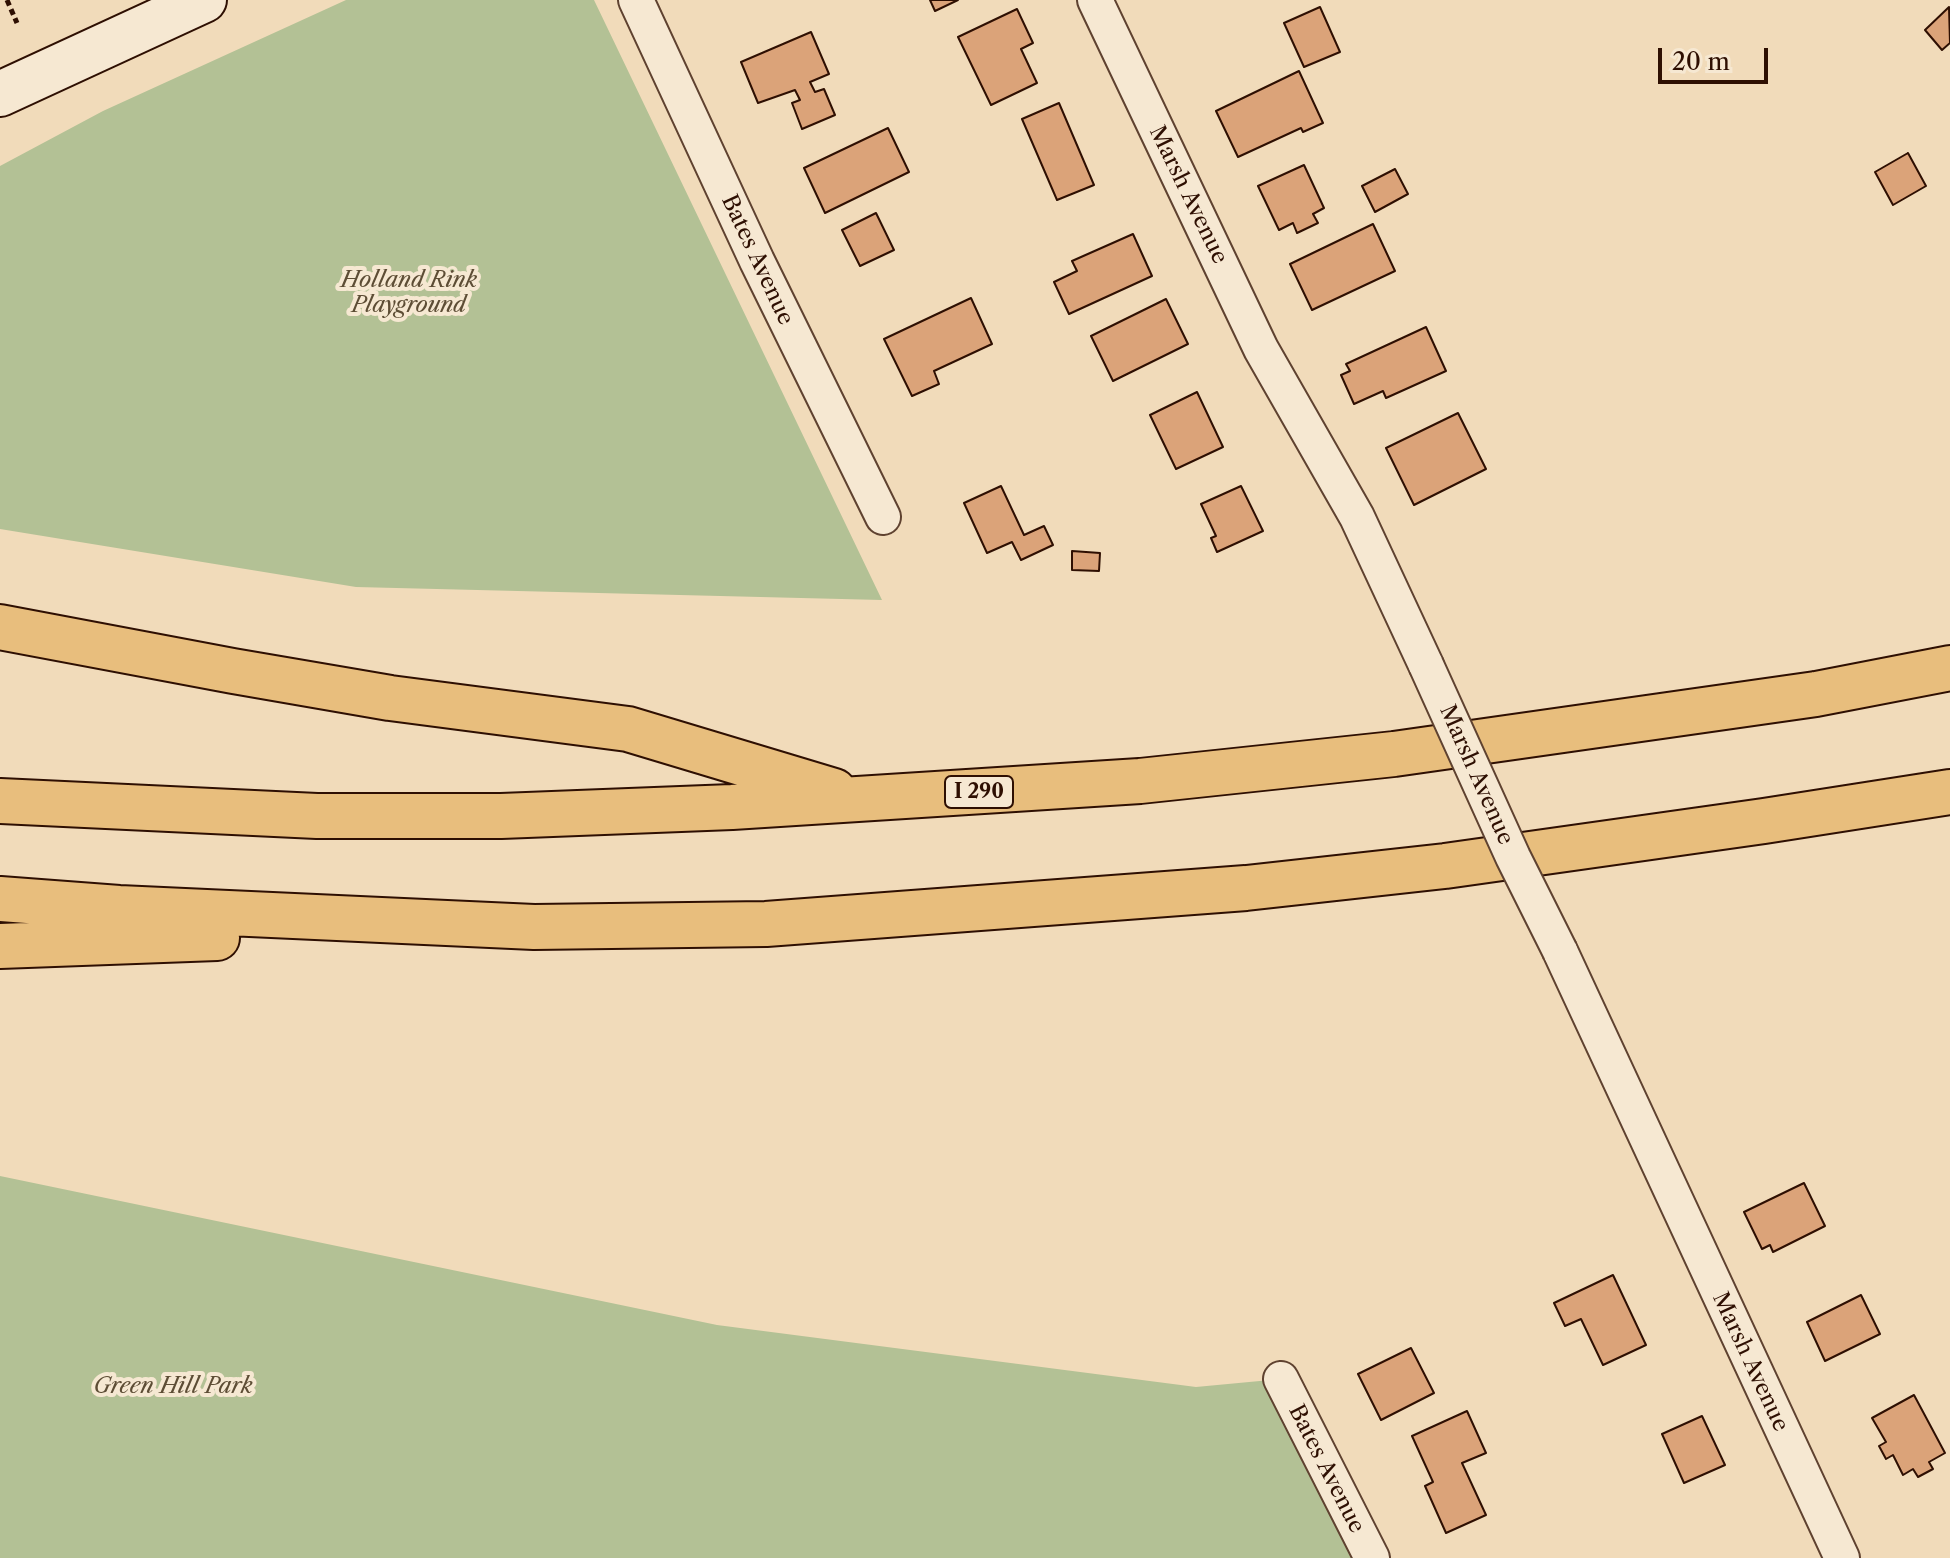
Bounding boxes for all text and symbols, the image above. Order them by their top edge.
scale bar [1662,32,1772,82]
text: 20 m [1672,47,1730,76]
street label: Marsh Avenue [1143,122,1233,268]
street label: Bates Avenue [715,191,799,329]
park label: Holland Rink Playground [341,268,477,320]
street label: Marsh Avenue [1433,701,1519,849]
road number: I 290 [945,776,1013,808]
street label: Marsh Avenue [1706,1288,1794,1436]
park label: Green Hill Park [93,1374,253,1400]
street label: Bates Avenue [1282,1400,1370,1538]

